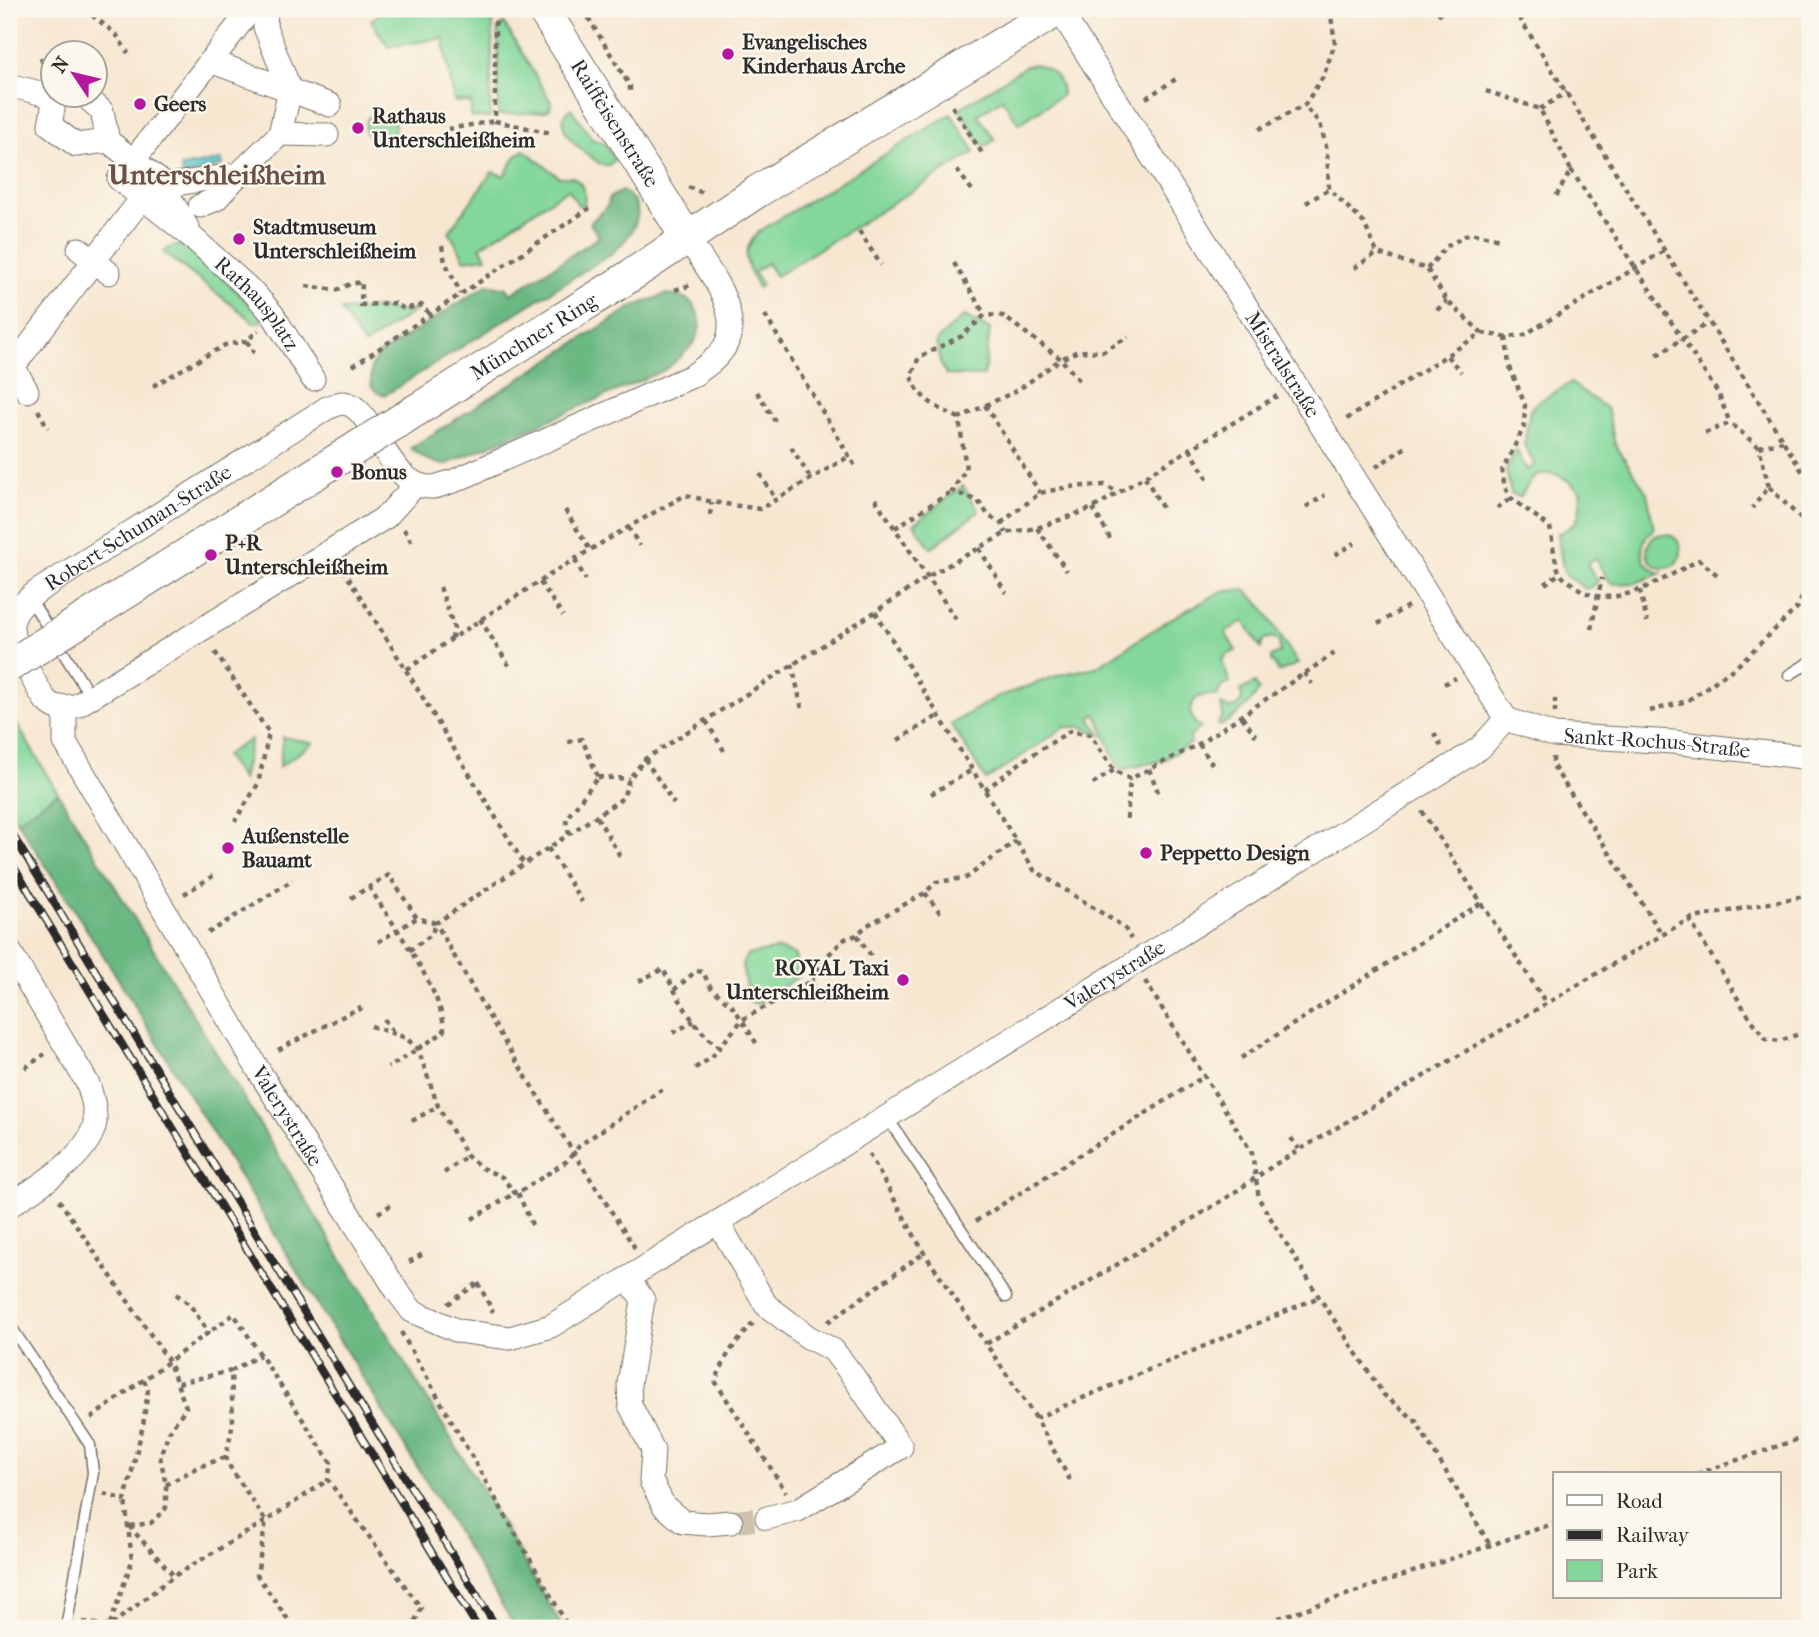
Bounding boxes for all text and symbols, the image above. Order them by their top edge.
place label: Evangelisches Kinderhaus Arche [742,30,906,78]
north arrow [38,38,108,108]
marker: Evangelisches Kinderhaus Arche [720,46,736,62]
text: N [48,52,74,77]
street label: Raiffeisenstraße [566,55,664,192]
place label: Geers [154,92,207,116]
marker: Geers [132,96,148,112]
place label: Rathaus Unterschleißheim [371,104,536,152]
marker: Rathaus Unterschleißheim [350,120,366,136]
district label: Unterschleißheim [108,158,327,191]
place label: Stadtmuseum Unterschleißheim [252,215,417,263]
marker: Stadtmuseum Unterschleißheim [231,231,247,247]
street label: Rathausplatz [210,251,304,355]
street label: Münchner Ring [466,288,602,385]
street label: Mistralstraße [1240,307,1325,422]
street label: Robert-Schuman-Straße [40,460,236,596]
place label: Bonus [351,460,407,484]
marker: Bonus [329,464,345,480]
place label: P+R Unterschleißheim [224,531,389,579]
marker: P+R Unterschleißheim [203,547,219,563]
street label: Sankt-Rochus-Straße [1563,724,1752,763]
place label: Außenstelle Bauamt [240,824,349,872]
marker: Außenstelle Bauamt [220,840,236,856]
place label: Peppetto Design [1160,841,1311,865]
marker: Peppetto Design [1138,845,1154,861]
street label: Valerystraße [1059,935,1170,1016]
place label: ROYAL Taxi Unterschleißheim [725,956,890,1004]
marker: ROYAL Taxi Unterschleißheim [895,972,911,988]
street label: Valerystraße [246,1061,328,1171]
legend [1553,1472,1780,1598]
text: Road [1616,1489,1663,1513]
text: Railway [1616,1523,1690,1547]
text: Park [1616,1559,1658,1583]

